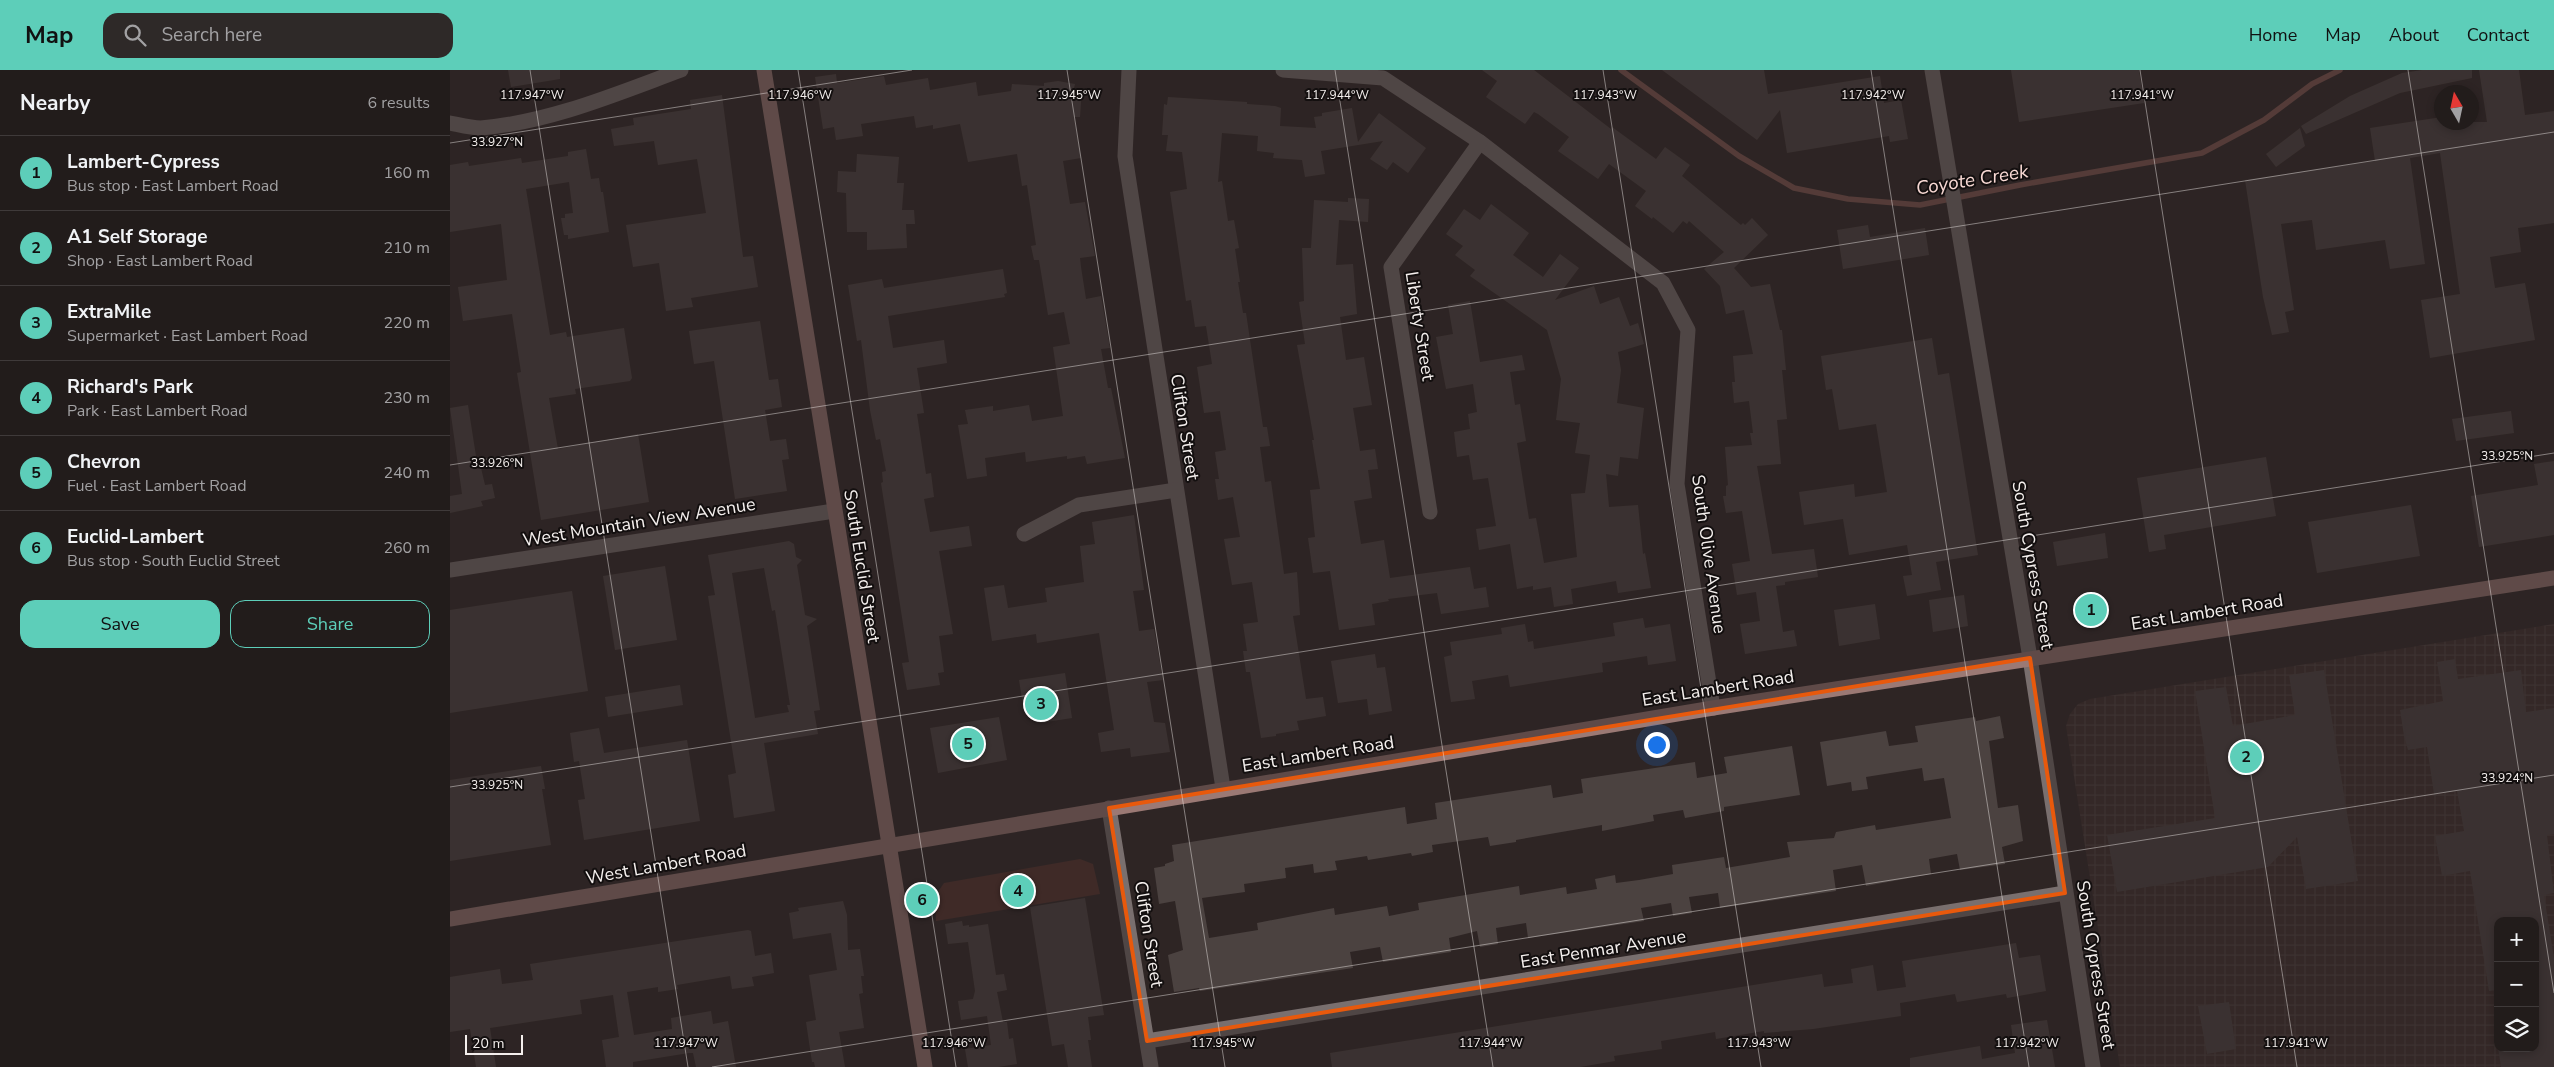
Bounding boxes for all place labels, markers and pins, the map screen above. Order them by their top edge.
pin: 1 [2075,591,2107,629]
pin: 3 [1025,685,1057,723]
pin: 5 [952,725,984,763]
pin: 2 [2230,738,2262,776]
pin: 4 [1002,872,1034,910]
pin: 6 [906,881,938,919]

